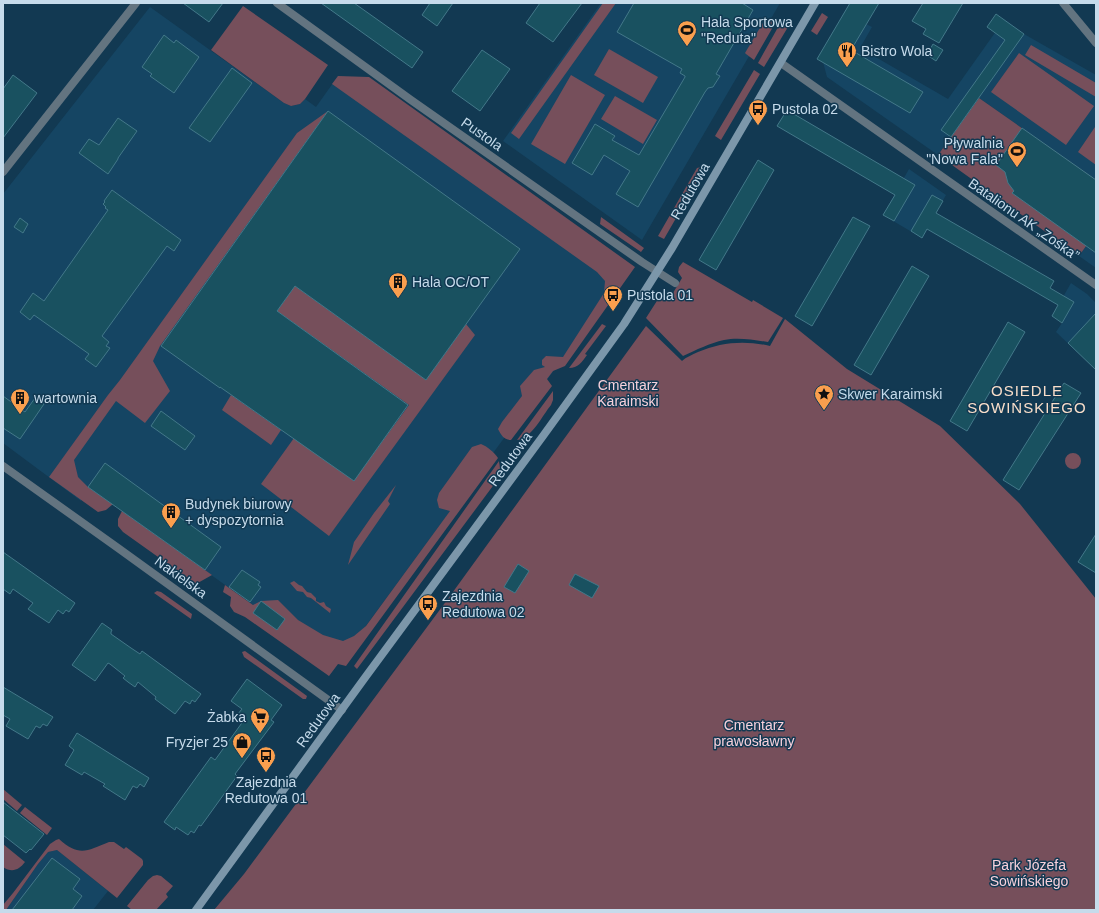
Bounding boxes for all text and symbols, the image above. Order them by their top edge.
place label: Hala Sportowa "Reduta" [701,14,793,46]
sports icon: Hala Sportowa "Reduta" [676,19,698,47]
restaurant icon: Bistro Wola [836,40,858,68]
place label: Bistro Wola [861,43,933,59]
bus stop icon: Pustola 02 [747,98,769,126]
place label: Pustola 02 [772,101,838,117]
street label: Pustola [458,114,506,154]
place label: Pływalnia "Nowa Fala" [926,135,1003,167]
sports icon: Pływalnia "Nowa Fala" [1006,140,1028,168]
street label: Redutowa [667,160,713,222]
street label: Batalionu AK „Zośka” [966,175,1083,263]
building icon: Hala OC/OT [387,271,409,299]
place label: Hala OC/OT [412,274,489,290]
bus stop icon: Pustola 01 [602,284,624,312]
place label: Pustola 01 [627,287,693,303]
park label: Cmentarz Karaimski [597,377,659,409]
district label: OSIEDLE SOWIŃSKIEGO [967,382,1087,416]
place icon: Skwer Karaimski [813,383,835,411]
place label: Skwer Karaimski [838,386,942,402]
building icon: wartownia [9,387,31,415]
place label: wartownia [33,390,97,406]
street label: Redutowa [485,429,535,489]
place label: Budynek biurowy + dyspozytornia [185,496,292,528]
building icon: Budynek biurowy + dyspozytornia [160,501,182,529]
street label: Nakielska [152,553,210,601]
place label: Zajezdnia Redutowa 02 [442,588,525,620]
bus stop icon: Zajezdnia Redutowa 02 [417,593,439,621]
street label: Redutowa [293,690,343,750]
supermarket icon: Żabka [249,706,271,734]
place label: Żabka [207,708,246,725]
park label: Cmentarz prawosławny [714,717,794,749]
shop icon: Fryzjer 25 [231,731,253,759]
place label: Fryzjer 25 [166,734,228,750]
bus stop icon: Zajezdnia Redutowa 01 [255,745,277,773]
place label: Zajezdnia Redutowa 01 [225,774,307,806]
park label: Park Józefa Sowińskiego [990,857,1069,889]

